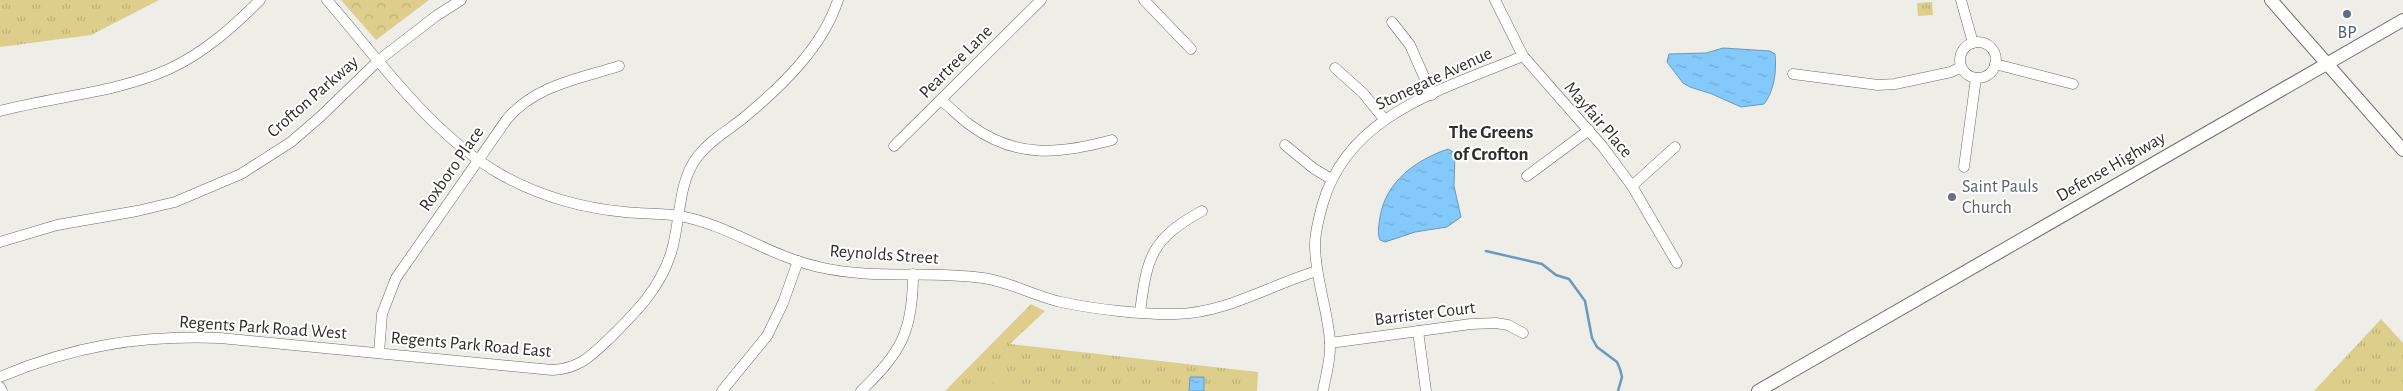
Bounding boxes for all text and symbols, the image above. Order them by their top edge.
marker: BP [2341,8,2353,20]
street label: Peartree Lane [916,22,996,102]
place label: BP [2337,24,2357,42]
street label: Stonegate Avenue [1373,44,1495,114]
street label: Crofton Parkway [264,53,362,141]
street label: Mayfair Place [1560,79,1636,161]
street label: Roxboro Place [416,123,488,215]
district label: The Greens of Crofton [1449,123,1533,164]
street label: Defense Highway [2053,128,2169,205]
place label: Saint Pauls Church [1962,178,2038,217]
marker: Saint Pauls Church [1946,191,1958,203]
street label: Reynolds Street [829,242,939,268]
street label: Barrister Court [1374,299,1477,329]
street label: Regents Park Road West [179,313,348,343]
street label: Regents Park Road East [390,329,552,361]

